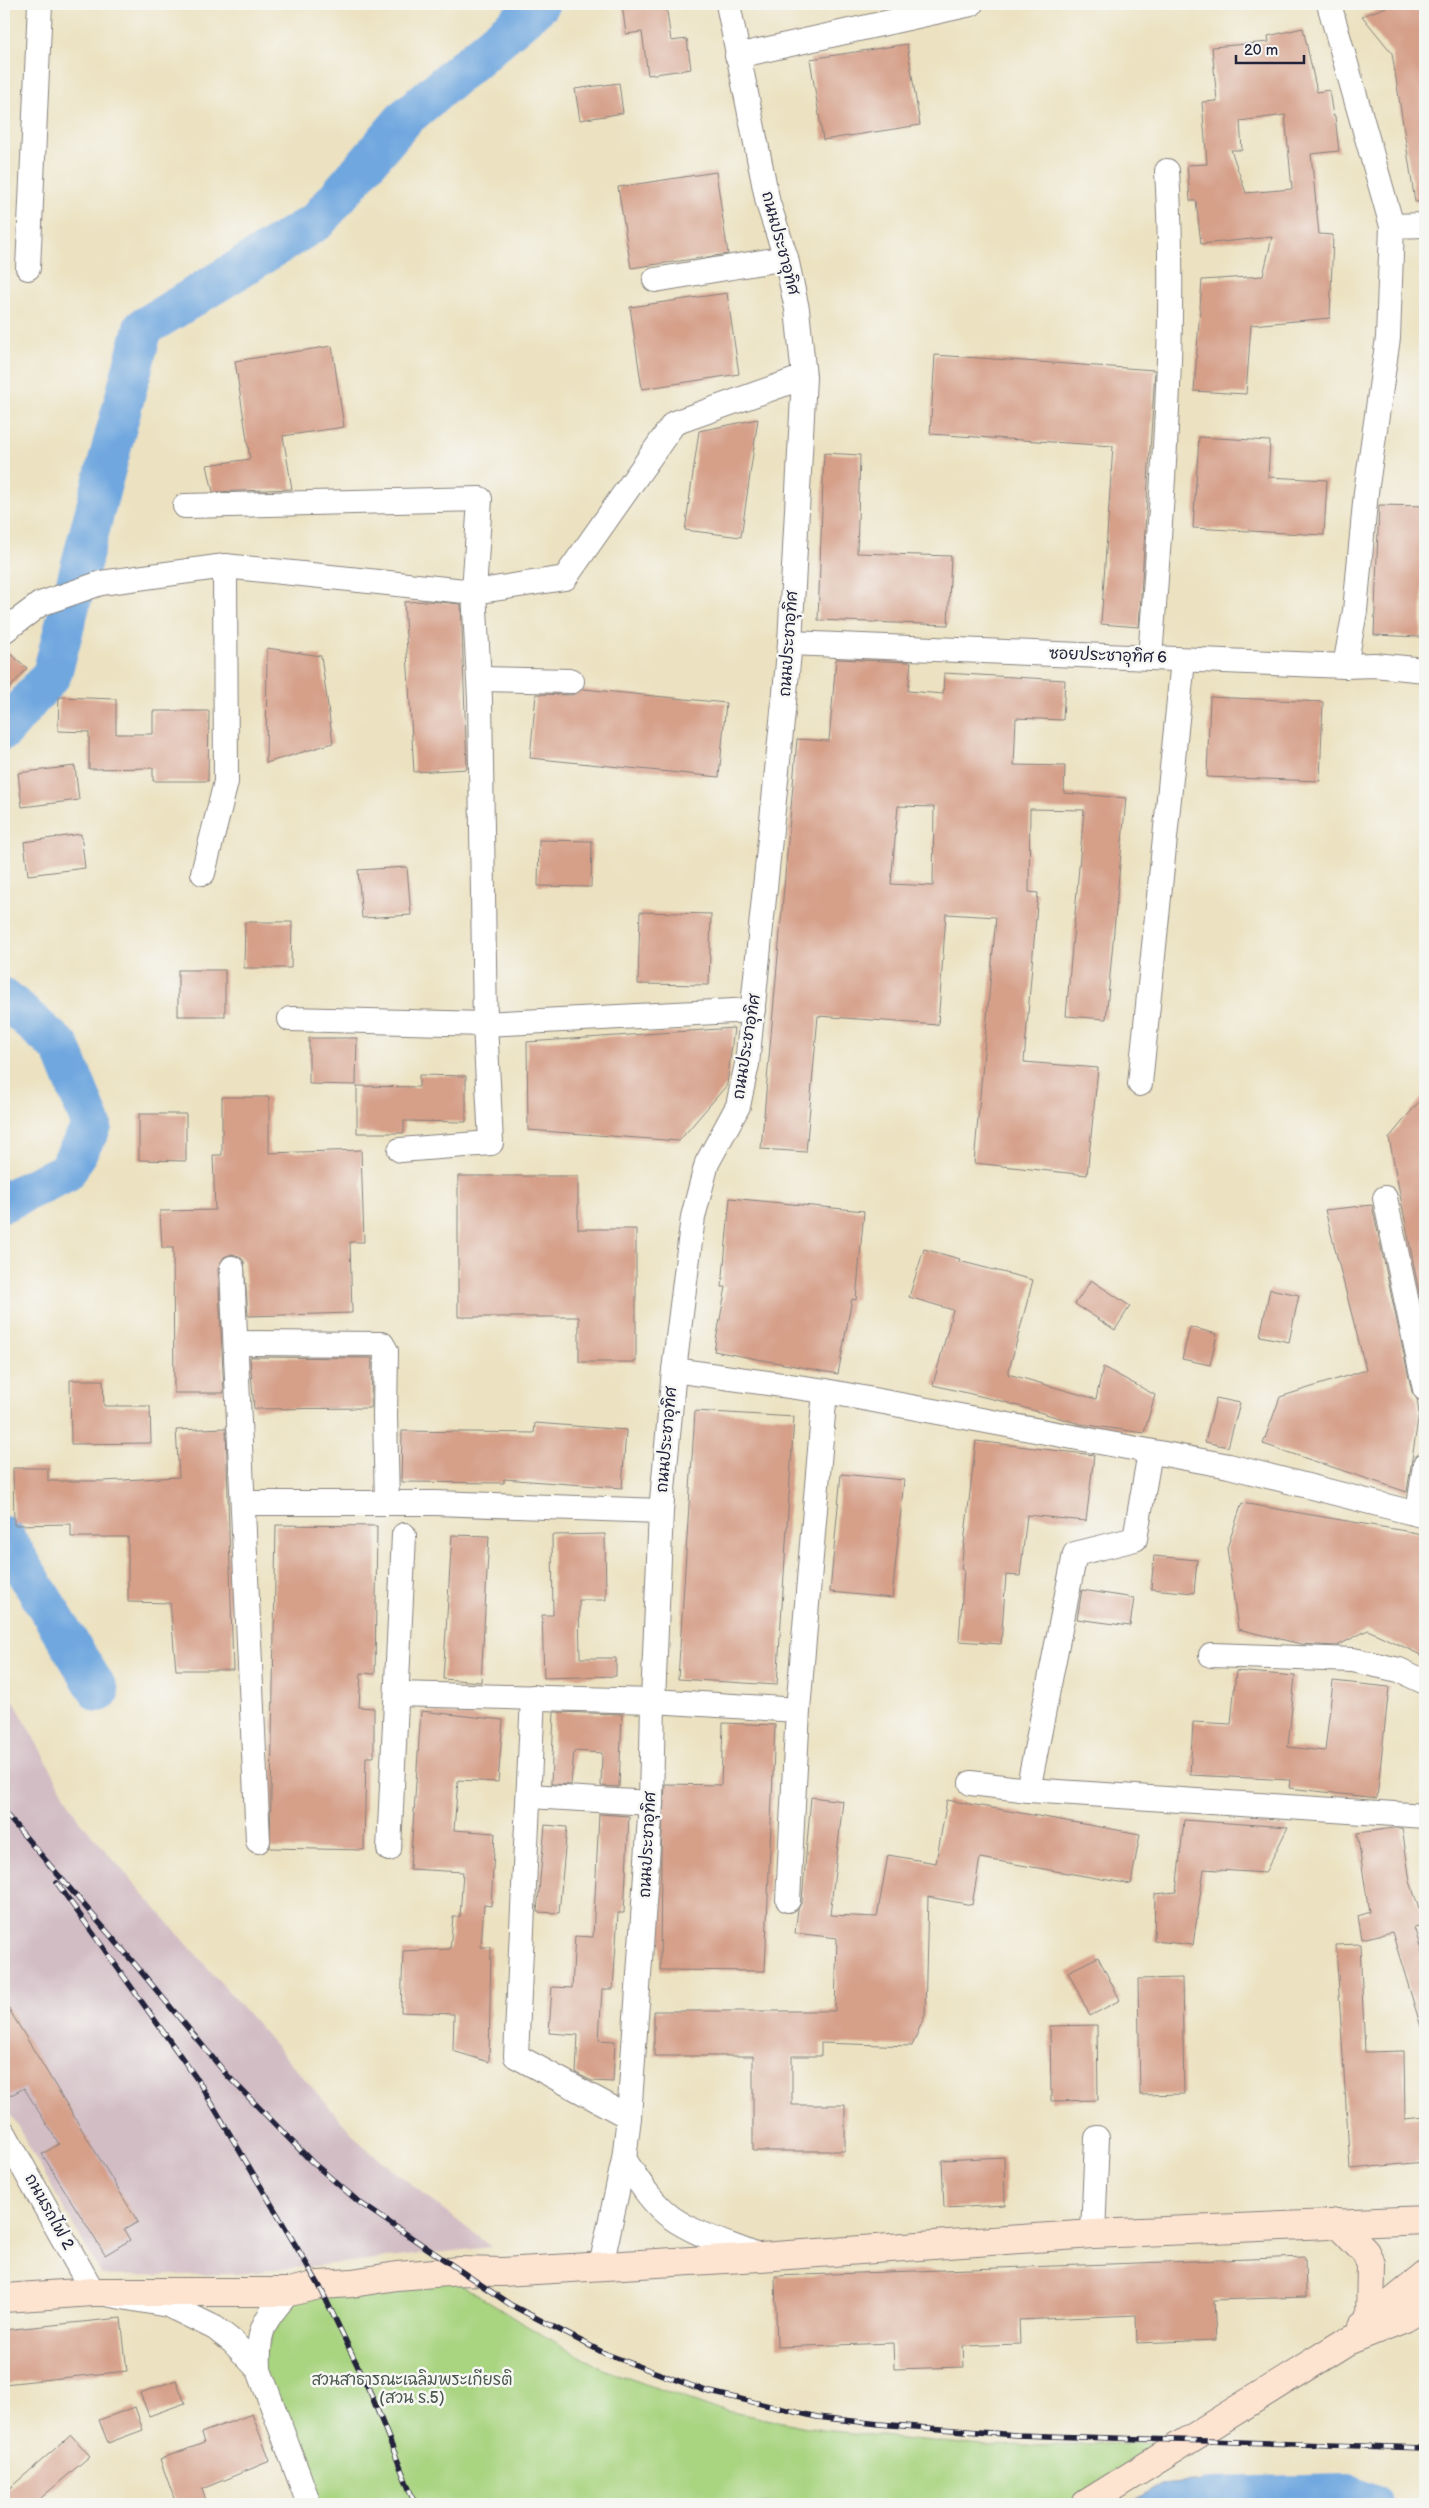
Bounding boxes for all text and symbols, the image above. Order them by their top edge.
scale bar [1236,32,1304,64]
text: 20 m [1244,41,1278,60]
street label: ถนนประชาอุทิศ [755,189,805,299]
street label: ถนนประชาอุทิศ [774,589,804,698]
street label: ซอยประชาอุทิศ 6 [1049,642,1168,670]
street label: ถนนประชาอุทิศ [727,991,767,1101]
street label: ถนนประชาอุทิศ [651,1384,683,1494]
street label: ถนนประชาอุทิศ [634,1790,662,1898]
street label: ถนนรถไฟ 2 [20,2169,81,2254]
park label: สวนสาธารณะเฉลิมพระเกียรติ (สวน ร.5) [311,2369,513,2408]

